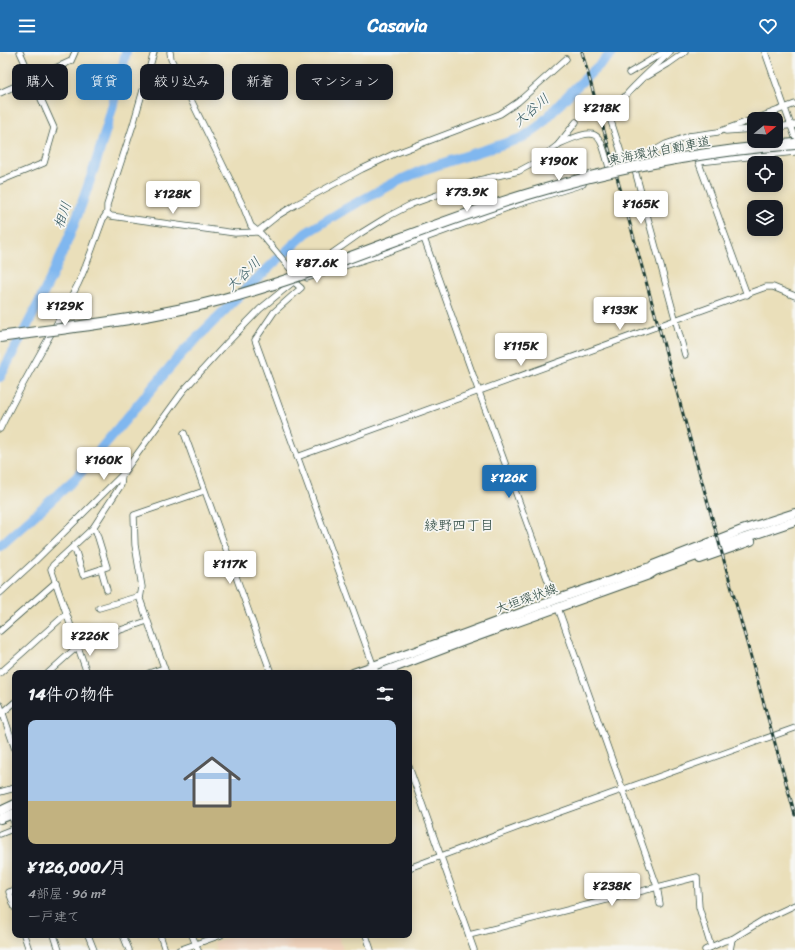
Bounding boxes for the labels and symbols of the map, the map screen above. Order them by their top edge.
water label: 大谷川 [507,87,555,133]
pin: ¥218K [574,95,630,129]
north arrow [747,112,783,148]
street label: 東海環状自動車道 [606,129,712,172]
pin: ¥190K [531,148,587,182]
pin: ¥73.9K [434,179,500,213]
pin: ¥128K [145,181,201,215]
pin: ¥165K [613,191,669,225]
water label: 相川 [46,198,79,232]
pin: ¥87.6K [284,250,350,284]
water label: 大谷川 [220,251,267,298]
pin: ¥129K [37,293,93,327]
pin: ¥133K [592,297,648,331]
pin: ¥115K [493,333,549,367]
pin: ¥160K [76,447,132,481]
pin: ¥126K [481,465,537,499]
district label: 綾野四丁目 [424,513,494,538]
pin: ¥117K [202,551,258,585]
street label: 大垣環状線 [492,576,562,620]
pin: ¥226K [62,623,118,657]
pin: ¥238K [584,873,640,907]

